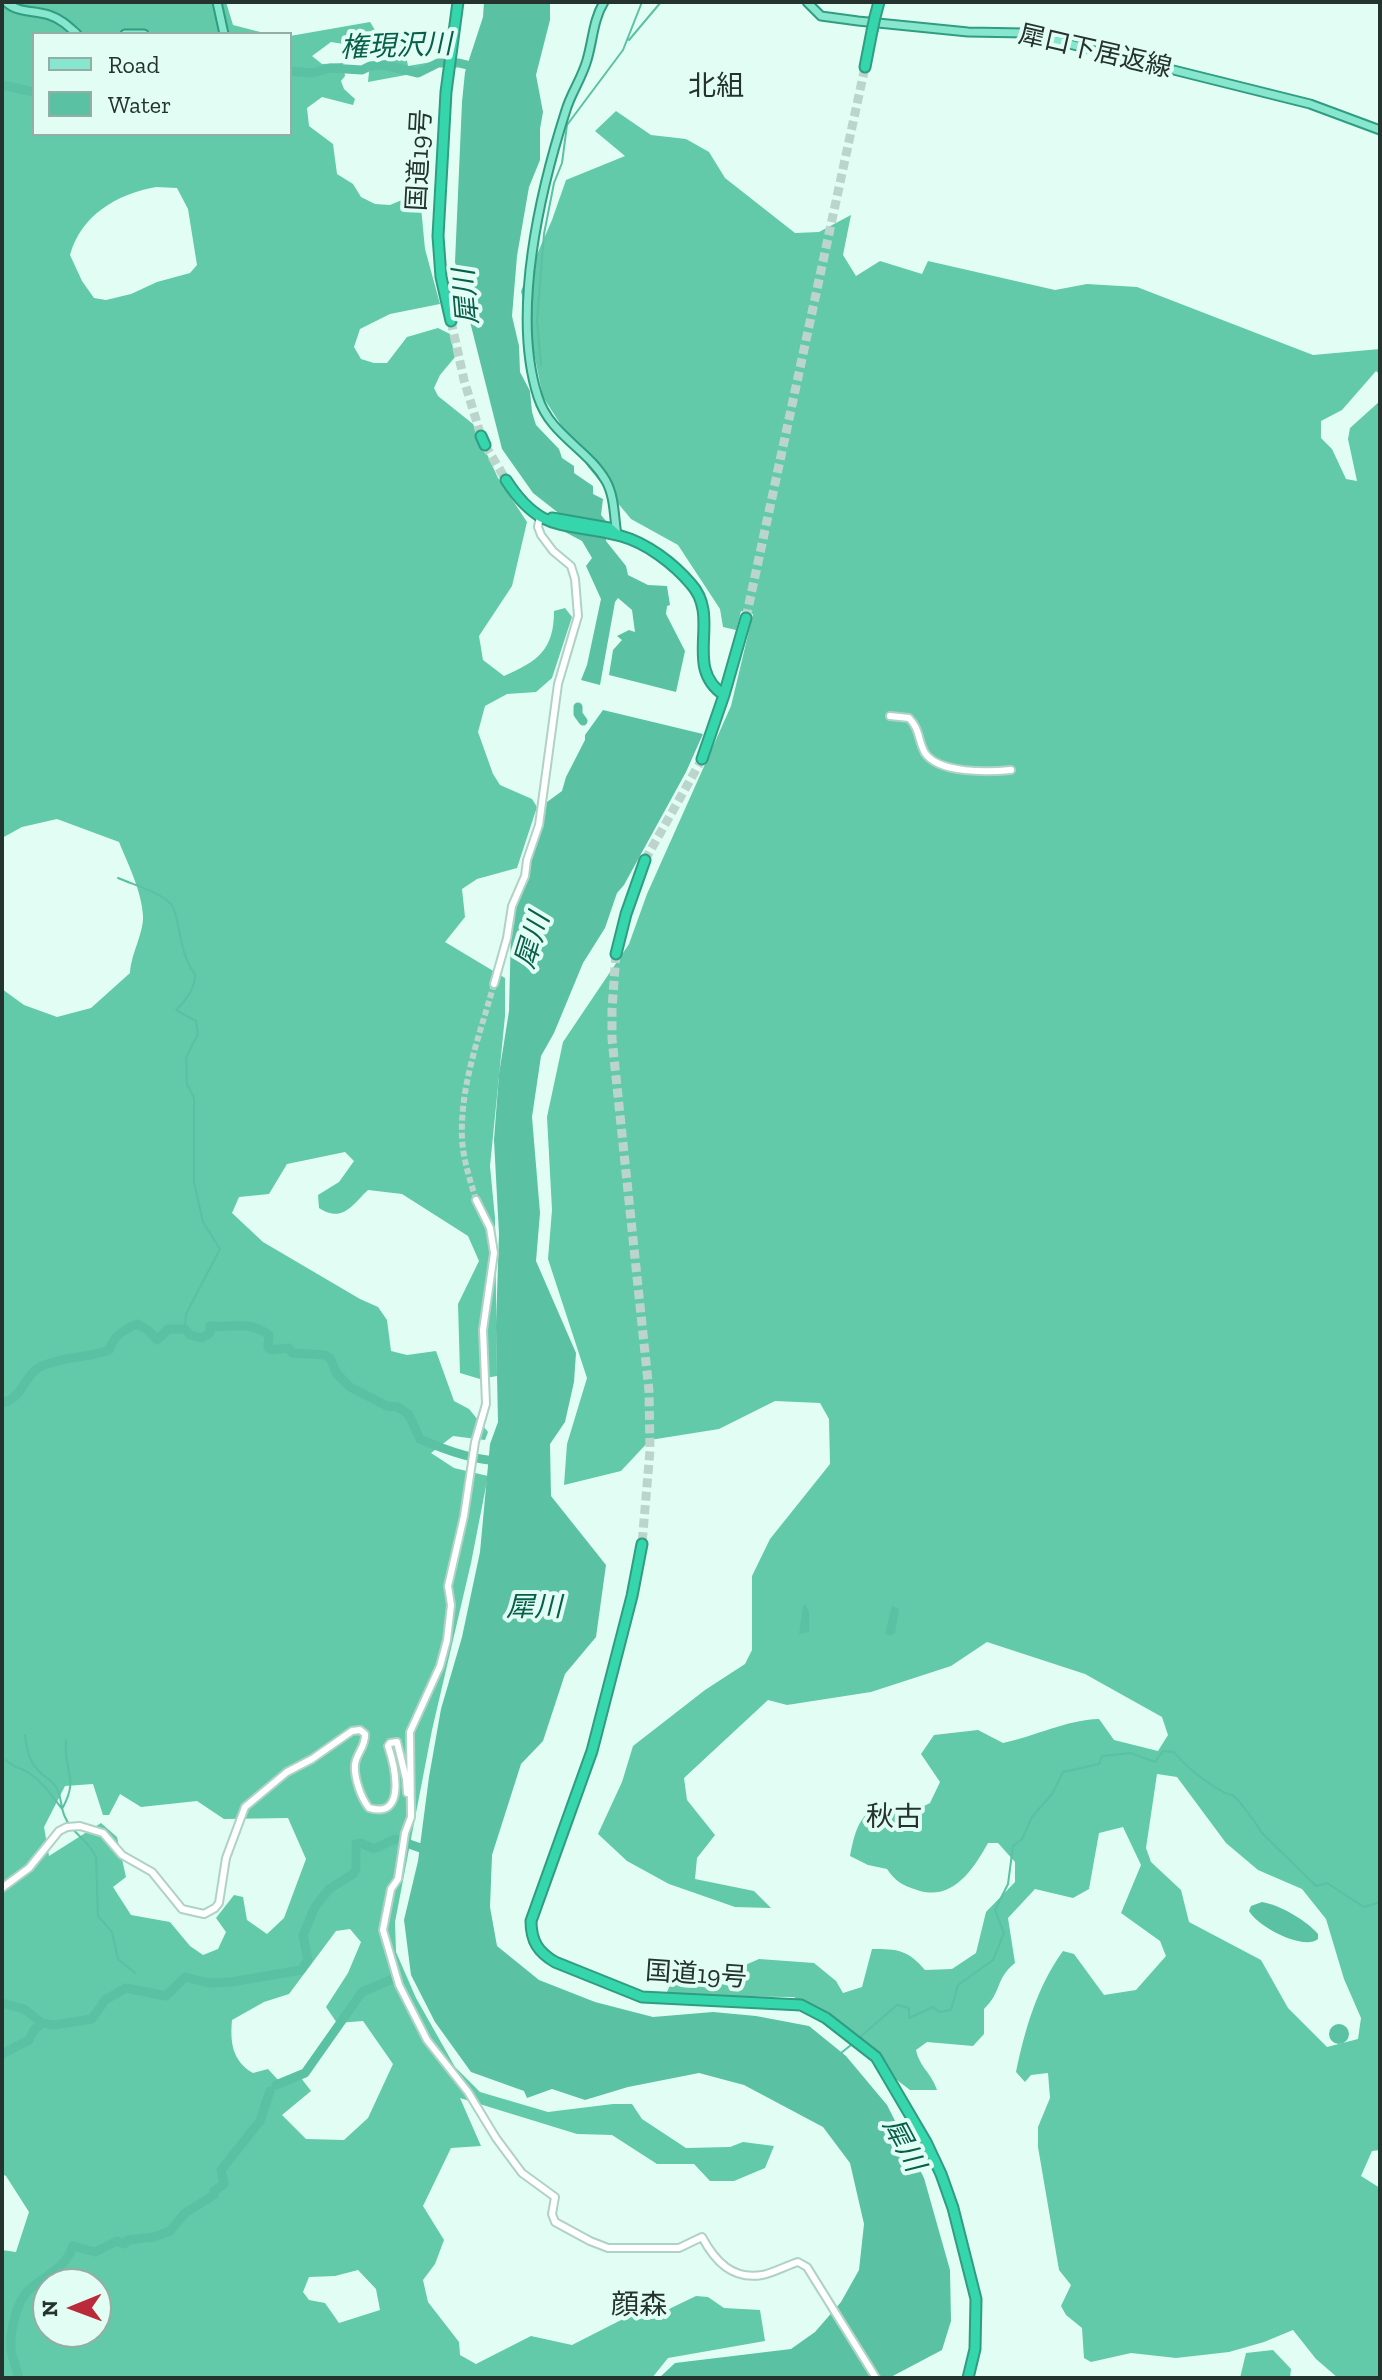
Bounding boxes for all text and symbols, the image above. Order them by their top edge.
street label: 犀口下居返線 [1015,19,1175,85]
water label: 権現沢川 [339,28,453,66]
legend [32,32,292,136]
text: Road [108,50,160,79]
district label: 北組 [688,70,744,104]
text: Water [108,90,171,119]
street label: 国道19号 [402,108,438,212]
water label: 犀川 [448,268,486,326]
water label: 犀川 [509,909,557,973]
water label: 犀川 [506,1591,562,1625]
district label: 秋古 [866,1801,922,1835]
street label: 国道19号 [644,1956,748,1994]
water label: 犀川 [875,2112,931,2178]
north arrow [32,2268,112,2348]
district label: 顔森 [611,2289,667,2323]
text: N [36,2300,63,2317]

